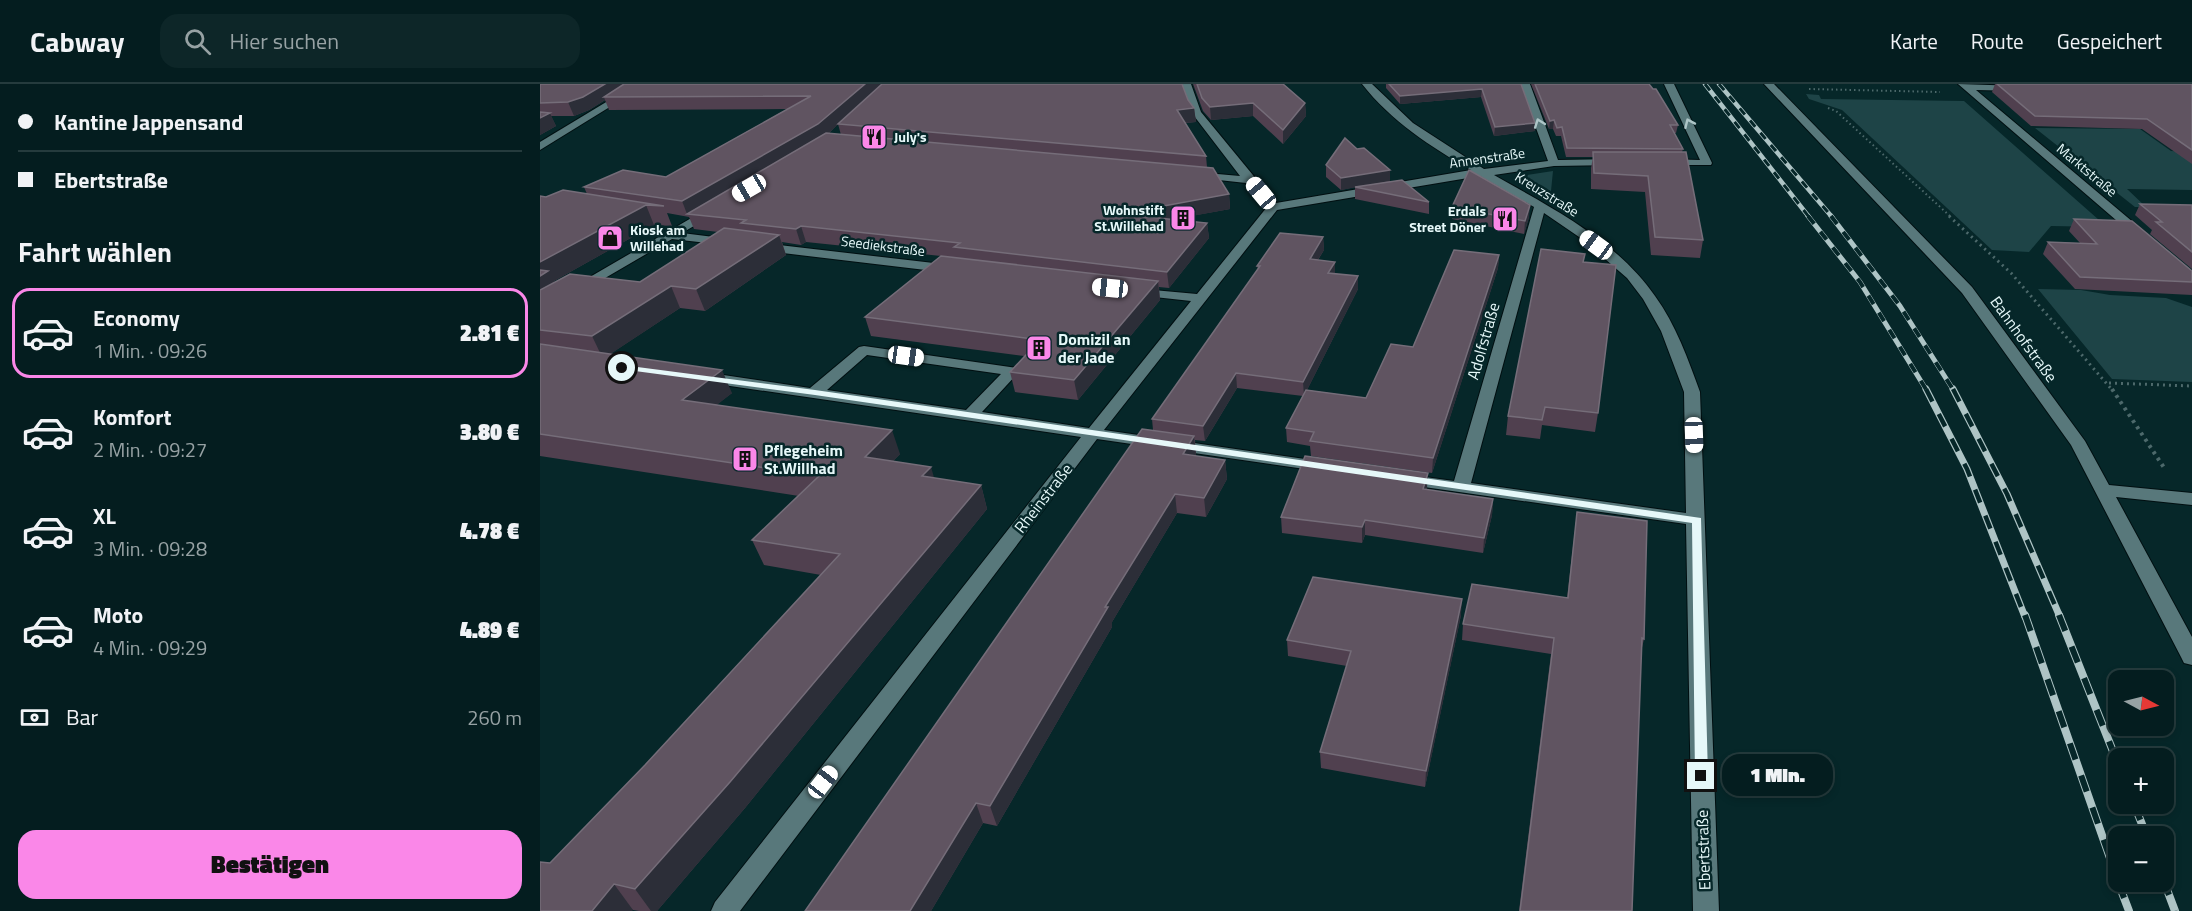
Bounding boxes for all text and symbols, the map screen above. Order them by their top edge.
search box [160,14,580,68]
text: Cabway [30,20,124,63]
text: Hier suchen [229,24,339,58]
icon: search [181,25,214,58]
text: Karte [1890,25,1938,57]
text: Route [1971,25,2024,57]
text: Gespeichert [2057,25,2162,57]
text: Kantine Jappensand [54,105,243,139]
one-way arrow [1684,118,1696,129]
one-way arrow [1534,119,1547,129]
restaurant icon: July's [859,122,889,152]
place label: July's [894,126,927,147]
street label: Marktstraße [2052,138,2122,201]
street label: Annenstraße [1448,142,1526,173]
text: Ebertstraße [54,163,168,197]
street label: Kreuzstraße [1511,166,1583,222]
car [729,171,769,205]
car [1243,173,1279,213]
place label: Wohnstift St.Willehad [1094,199,1164,236]
place label: Erdals Street Döner [1409,200,1486,237]
building icon: Wohnstift St.Willehad [1168,203,1198,233]
restaurant icon: Erdals Street Döner [1490,204,1520,234]
place label: Kiosk am Willehad [630,219,685,256]
shop icon: Kiosk am Willehad [595,223,625,253]
car [1576,227,1616,263]
street label: Seediekstraße [840,230,926,261]
text: Fahrt wählen [18,231,172,272]
car [1091,277,1129,299]
street label: Bahnhofstraße [1985,291,2063,387]
street label: Adolfstraße [1461,300,1505,382]
text: Economy [93,301,180,335]
icon: car [21,306,75,360]
text: 2.81 € [460,316,519,350]
place label: Domizil an der Jade [1058,327,1131,369]
building icon: Domizil an der Jade [1024,333,1054,363]
text: 1 Min. · 09:26 [93,335,207,366]
car [887,345,925,367]
route start [608,354,635,381]
text: Komfort [93,400,172,434]
icon: car [21,405,75,459]
text: 3.80 € [460,415,519,449]
car [1684,417,1704,453]
text: 2 Min. · 09:27 [93,434,207,465]
place label: Pflegeheim St.Willhad [764,438,843,480]
building icon: Pflegeheim St.Willhad [730,444,760,474]
street label: Rheinstraße [1008,458,1078,538]
text: XL [93,499,116,533]
icon: car [21,504,75,558]
text: 4.78 € [460,514,519,548]
text: 3 Min. · 09:28 [93,533,207,564]
text: Moto [93,598,143,632]
icon: car [21,603,75,657]
text: 4.89 € [460,613,519,647]
text: 4 Min. · 09:29 [93,632,207,663]
north arrow [2108,670,2174,736]
map controls [2108,670,2174,892]
text: Bar [66,700,98,734]
icon: cash [18,701,51,734]
text: 260 m [467,702,522,733]
button: + [2108,748,2174,814]
callout: 1 Min. [1722,755,1833,797]
text: 1 Min. [1750,759,1805,790]
car [805,762,841,802]
route end [1687,762,1714,789]
street label: Ebertstraße [1690,809,1716,891]
button: − [2108,826,2174,892]
button: Bestätigen [18,830,522,899]

